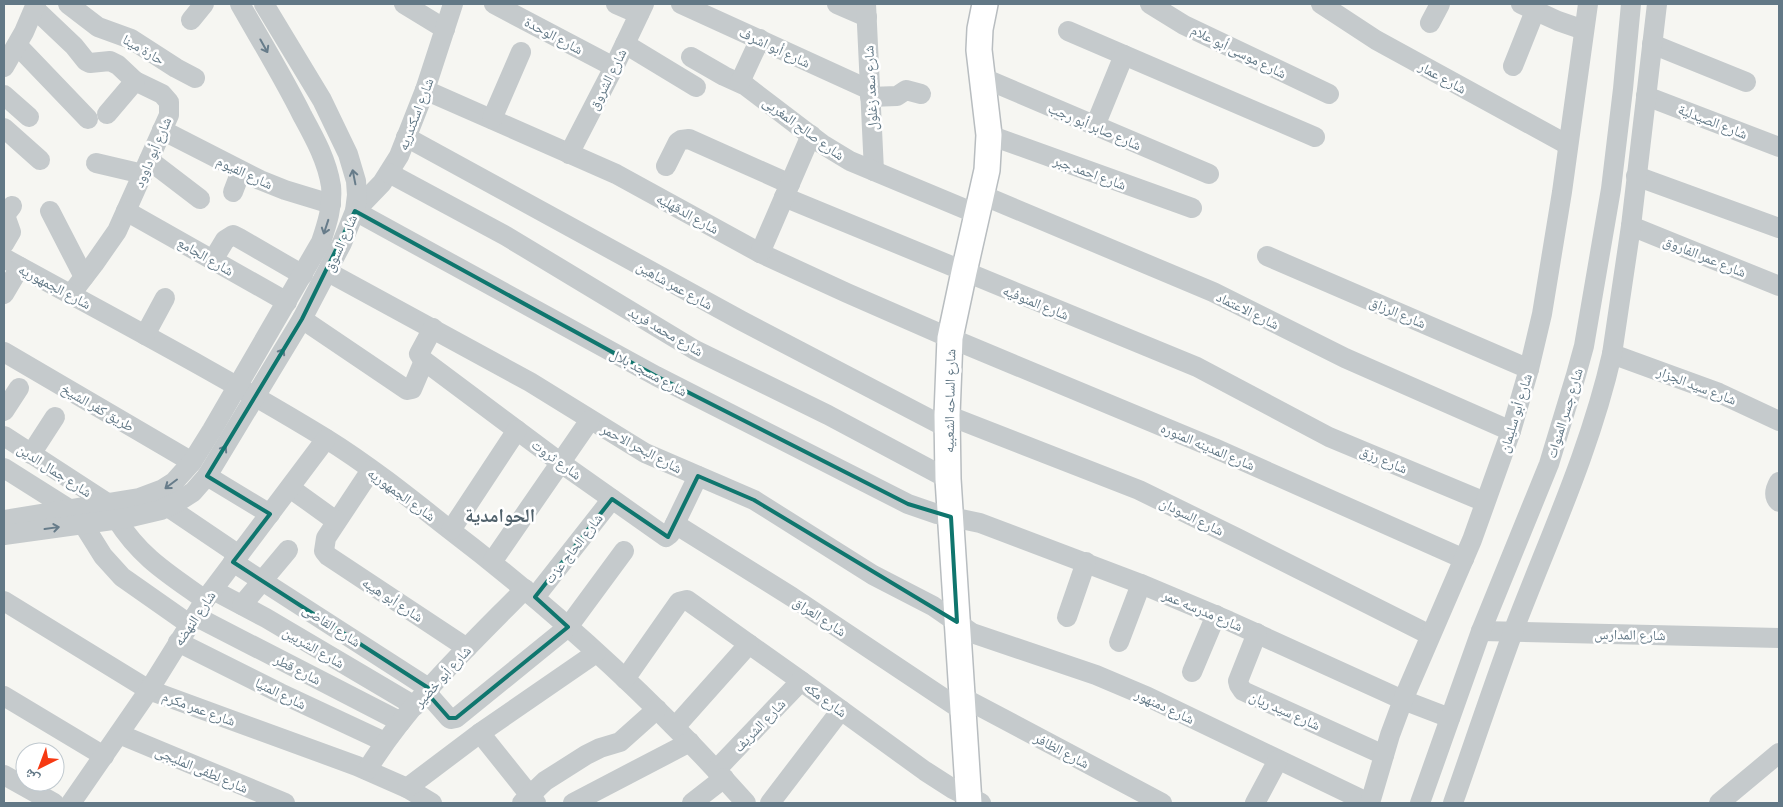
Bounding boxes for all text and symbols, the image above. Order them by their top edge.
street label: شارع الوحدة [521,11,587,59]
street label: شارع موسى أبو علام [1188,19,1290,83]
street label: شارع أبو اشرف [736,21,814,73]
street label: حارة مينا [119,28,169,70]
one-way arrow [260,39,270,53]
street label: شارع الشروق [583,45,631,113]
street label: شارع سعد زغلول [857,45,883,131]
street label: شارع عمار [1415,55,1471,99]
street label: شارع اسكندريه [392,75,438,153]
street label: شارع صالح المغربى [759,91,849,165]
street label: شارع صابر أبو رجب [1045,97,1145,155]
street label: شارع الصيدلية [1675,98,1751,144]
street label: شارع أبو داوود [128,114,176,190]
street label: شارع احمد جبر [1050,149,1129,195]
street label: شارع الفيوم [213,150,277,194]
one-way arrow [349,169,359,185]
street label: شارع الدقهليه [653,187,723,239]
street label: شارع السوق [318,211,362,275]
one-way arrow [320,219,330,235]
street label: شارع عمر الفاروق [1660,230,1750,282]
street label: شارع الجامع [174,231,238,281]
street label: شارع عمر شاهين [633,255,717,315]
street label: شارع الجمهوريه [15,258,95,314]
street label: شارع المنوفيه [1000,279,1072,325]
street label: شارع الاعتماد [1213,286,1283,334]
street label: شارع الرزاق [1367,291,1429,333]
street label: شارع محمد فريد [624,301,708,361]
street label: شارع مسجد بلال [606,343,692,401]
one-way arrow [276,349,286,363]
street label: شارع الساحه الشعبيه [938,349,960,453]
street label: شارع سيد الجزار [1653,360,1740,410]
street label: شارع جسر المنوات [1540,365,1588,461]
street label: شارع أبو سليمان [1493,371,1537,455]
street label: طريق كفر الشيخ [57,377,139,437]
street label: شارع البحر الاحمر [597,417,686,478]
street label: شارع المدينه المنوره [1158,417,1258,475]
street label: شارع ثروت [528,434,586,484]
street label: شارع جمال الدين [14,438,96,502]
street label: شارع رزق [1357,440,1411,478]
one-way arrow [218,445,228,459]
street label: شارع الجمهوريه [364,462,440,526]
one-way arrow [165,478,178,489]
street label: شارع السودان [1156,491,1228,541]
district label: الحوامدية [465,500,535,529]
street label: شارع الحاج عزت [539,508,607,588]
one-way arrow [44,523,60,533]
street label: شارع أبو هيبه [358,571,428,627]
street label: شارع مدرسه عمر [1159,583,1246,636]
street label: شارع النهضه [168,586,220,650]
street label: شارع العراق [789,591,851,641]
street label: شارع القاضى [299,598,365,652]
street label: شارع الشربين [279,621,349,673]
street label: شارع المدارس [1594,623,1666,645]
street label: شارع أبو خضير [408,640,476,712]
street label: شارع قطر [270,648,325,690]
street label: شارع المنيا [252,672,310,714]
street label: شارع مكه [800,676,852,722]
street label: شارع دمنهور [1131,683,1198,729]
street label: شارع عمر مكرم [159,685,239,731]
street label: شارع سيد ريان [1246,685,1324,735]
street label: شارع الشريف [728,694,790,756]
street label: شارع الظافر [1030,726,1093,773]
street label: شارع لطفى المليجى [152,740,252,798]
north arrow [15,742,65,792]
text: ش [18,764,44,790]

